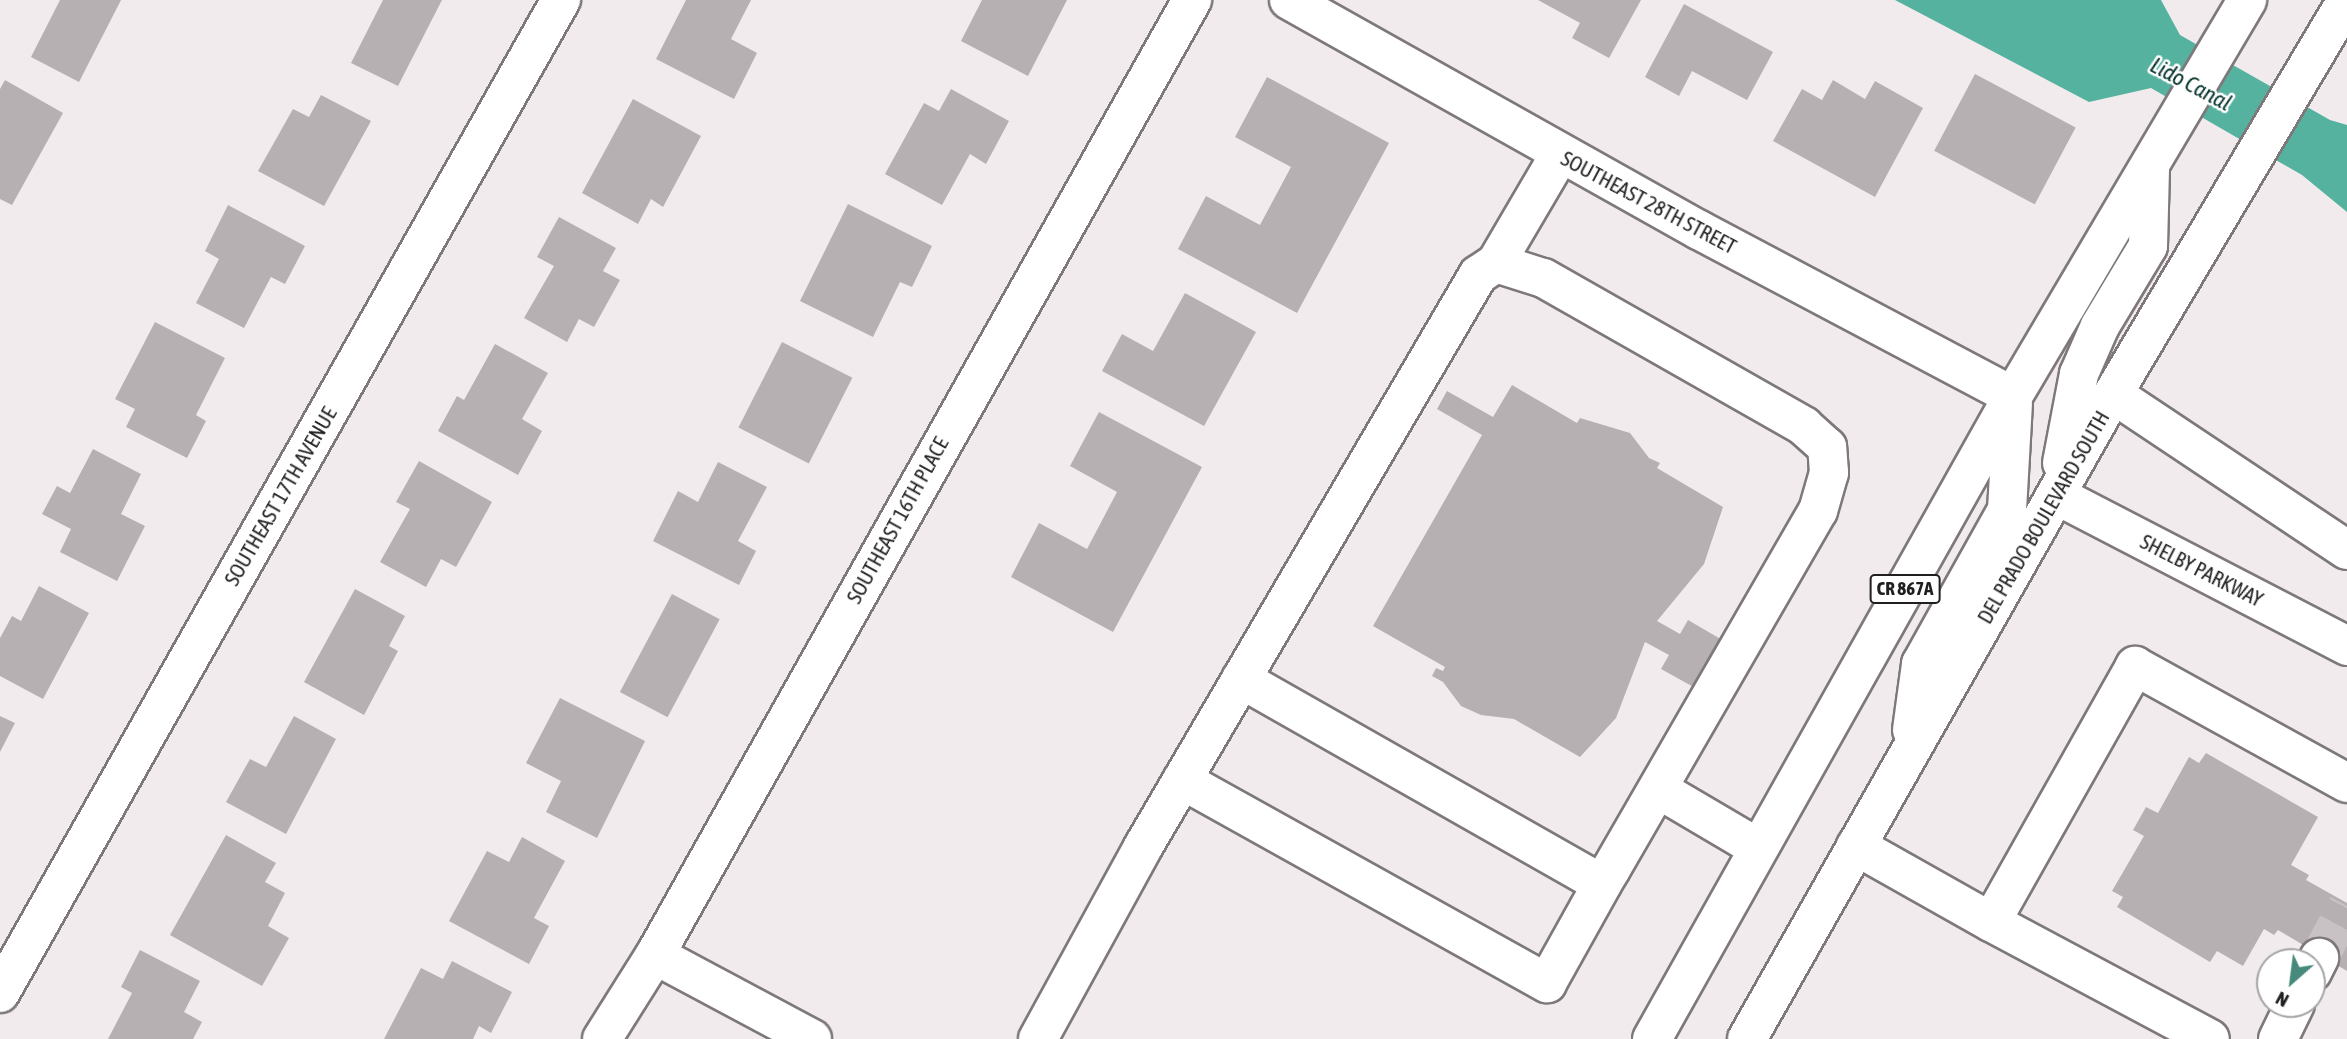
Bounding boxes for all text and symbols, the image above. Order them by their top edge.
water label: Lido Canal [2146,51,2236,117]
street label: SOUTHEAST 28TH STREET [1557,145,1741,259]
street label: SOUTHEAST 17TH AVENUE [219,402,341,590]
street label: DEL PRADO BOULEVARD SOUTH [1972,406,2114,628]
street label: SOUTHEAST 16TH PLACE [841,432,953,608]
street label: SHELBY PARKWAY [2136,528,2268,612]
road number: CR 867A [1868,574,1942,604]
north arrow [2256,948,2326,1018]
text: N [2272,987,2292,1012]

